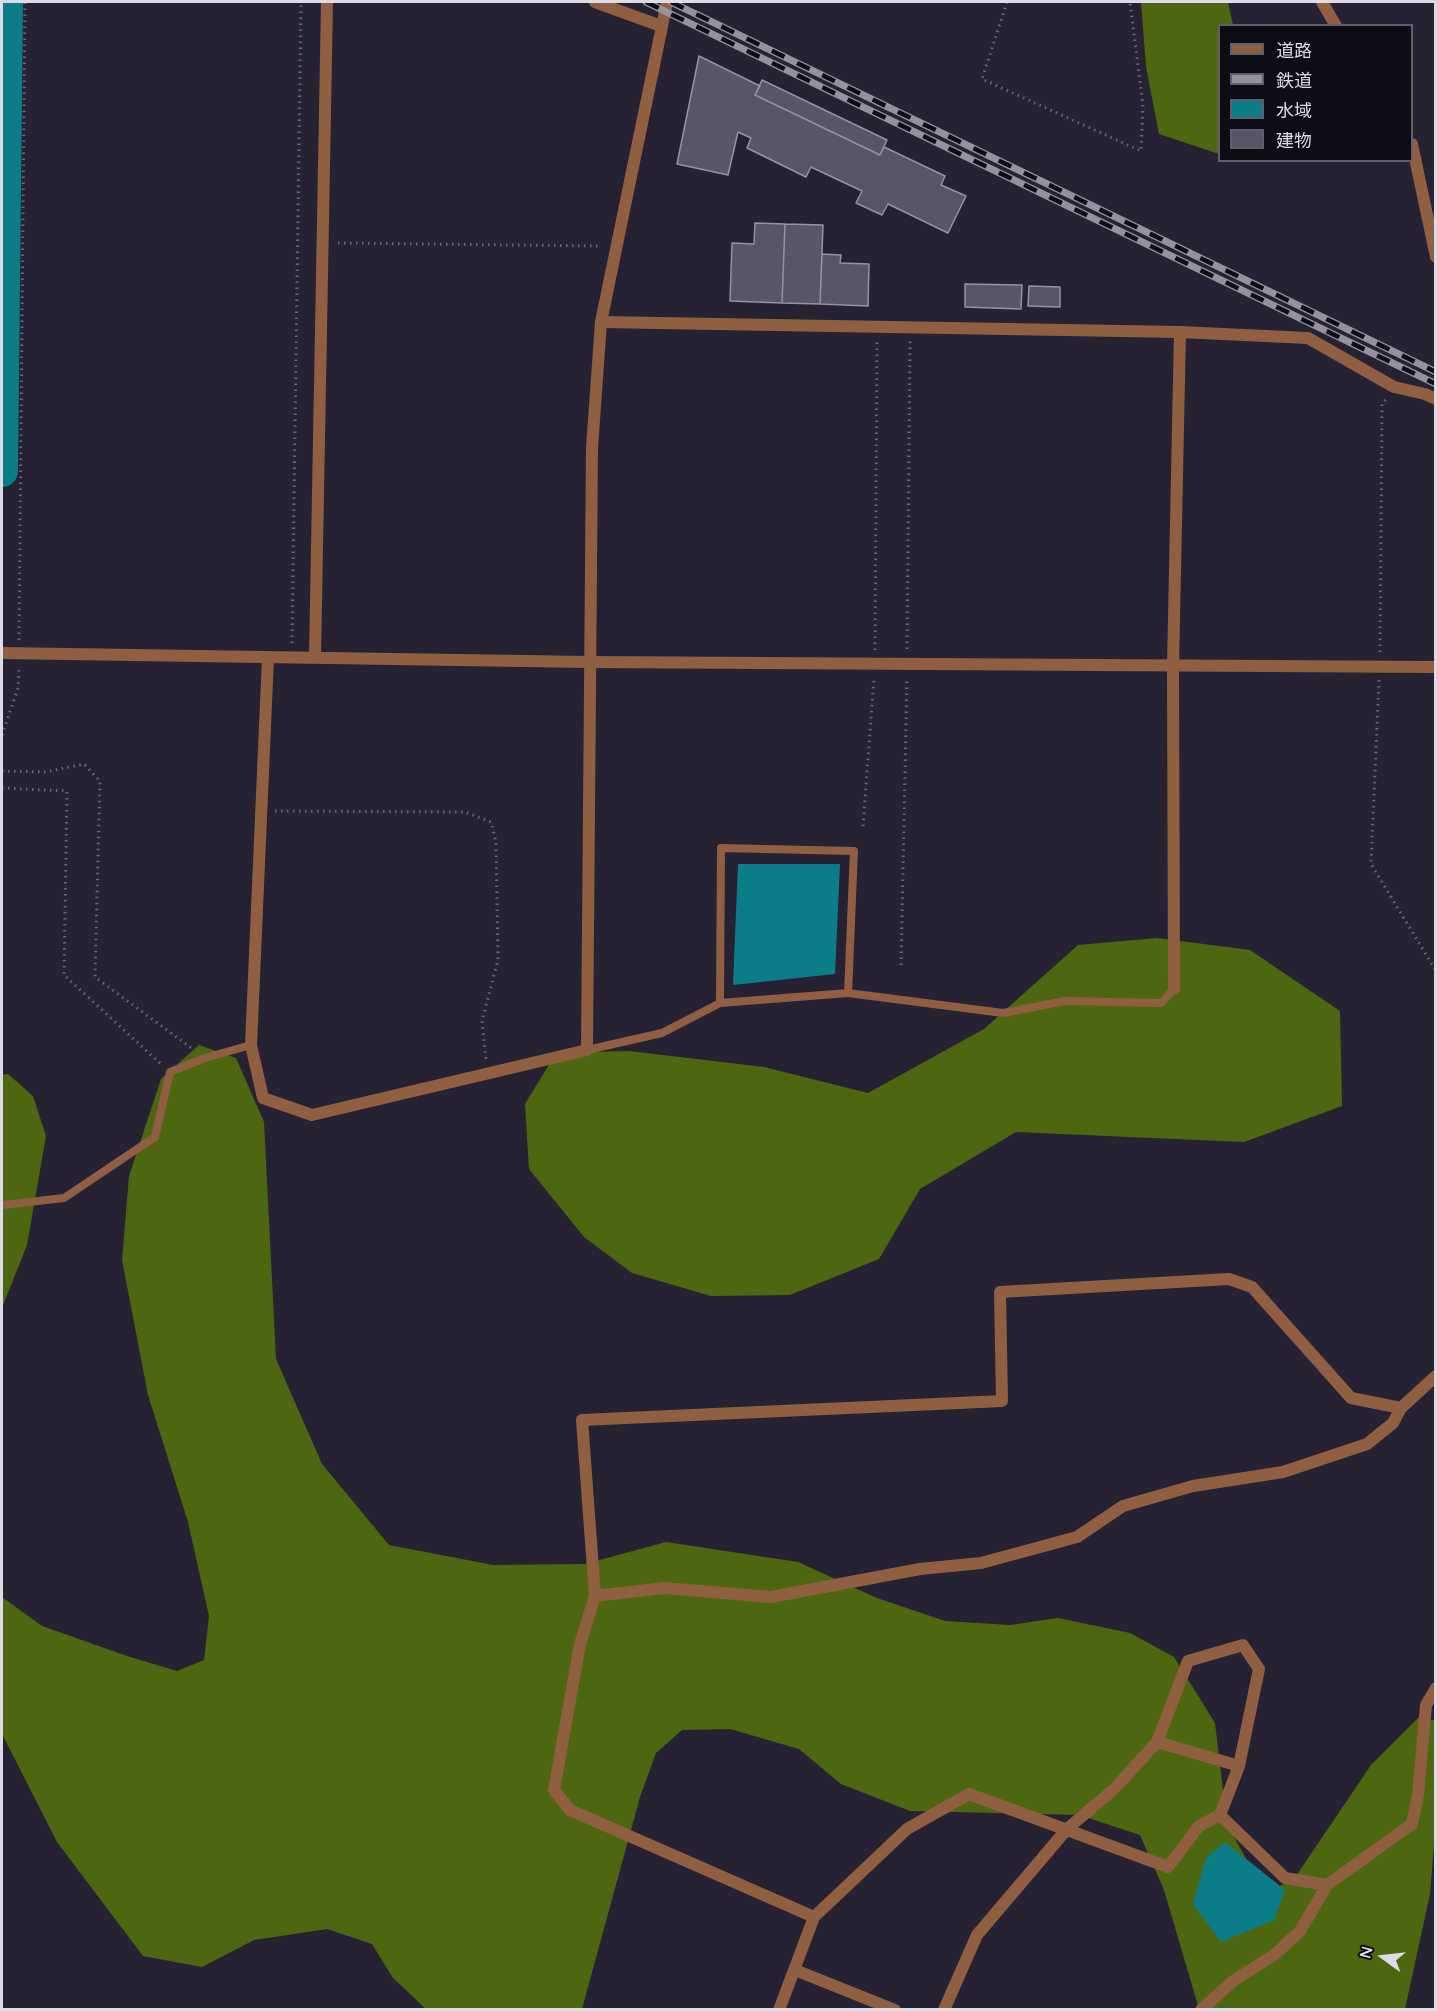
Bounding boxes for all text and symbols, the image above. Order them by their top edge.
legend [1218,24,1413,162]
text: 道路 [1276,39,1312,62]
text: 鉄道 [1276,69,1312,92]
text: 水域 [1276,99,1312,122]
text: 建物 [1276,129,1312,152]
north arrow [1353,1927,1413,1987]
text: N [1354,1944,1377,1961]

